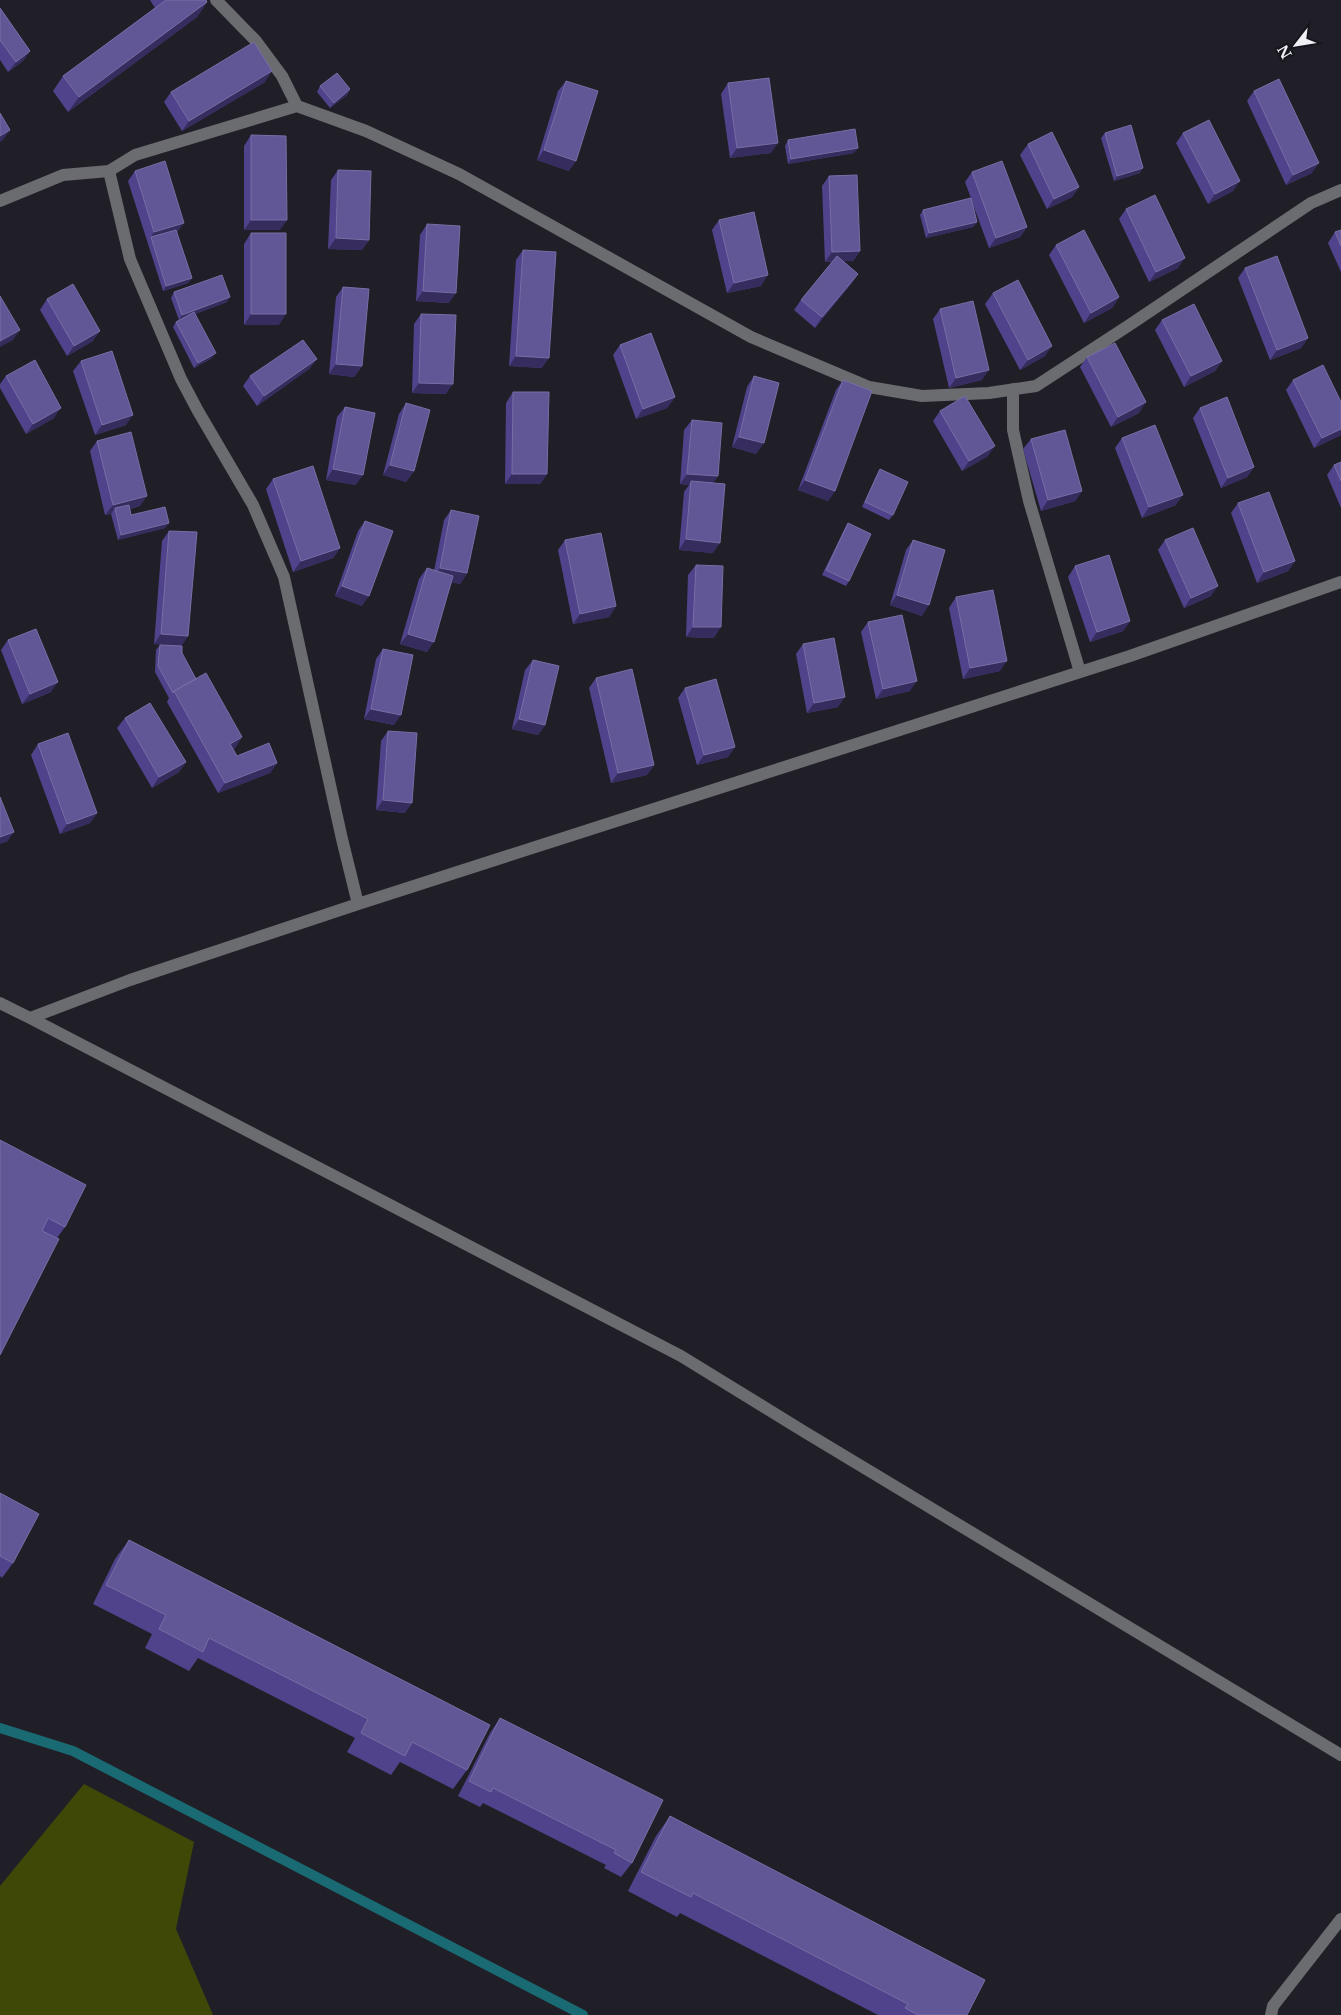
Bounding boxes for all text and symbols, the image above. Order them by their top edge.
north arrow [1271,20,1321,70]
text: N [1274,41,1296,62]

